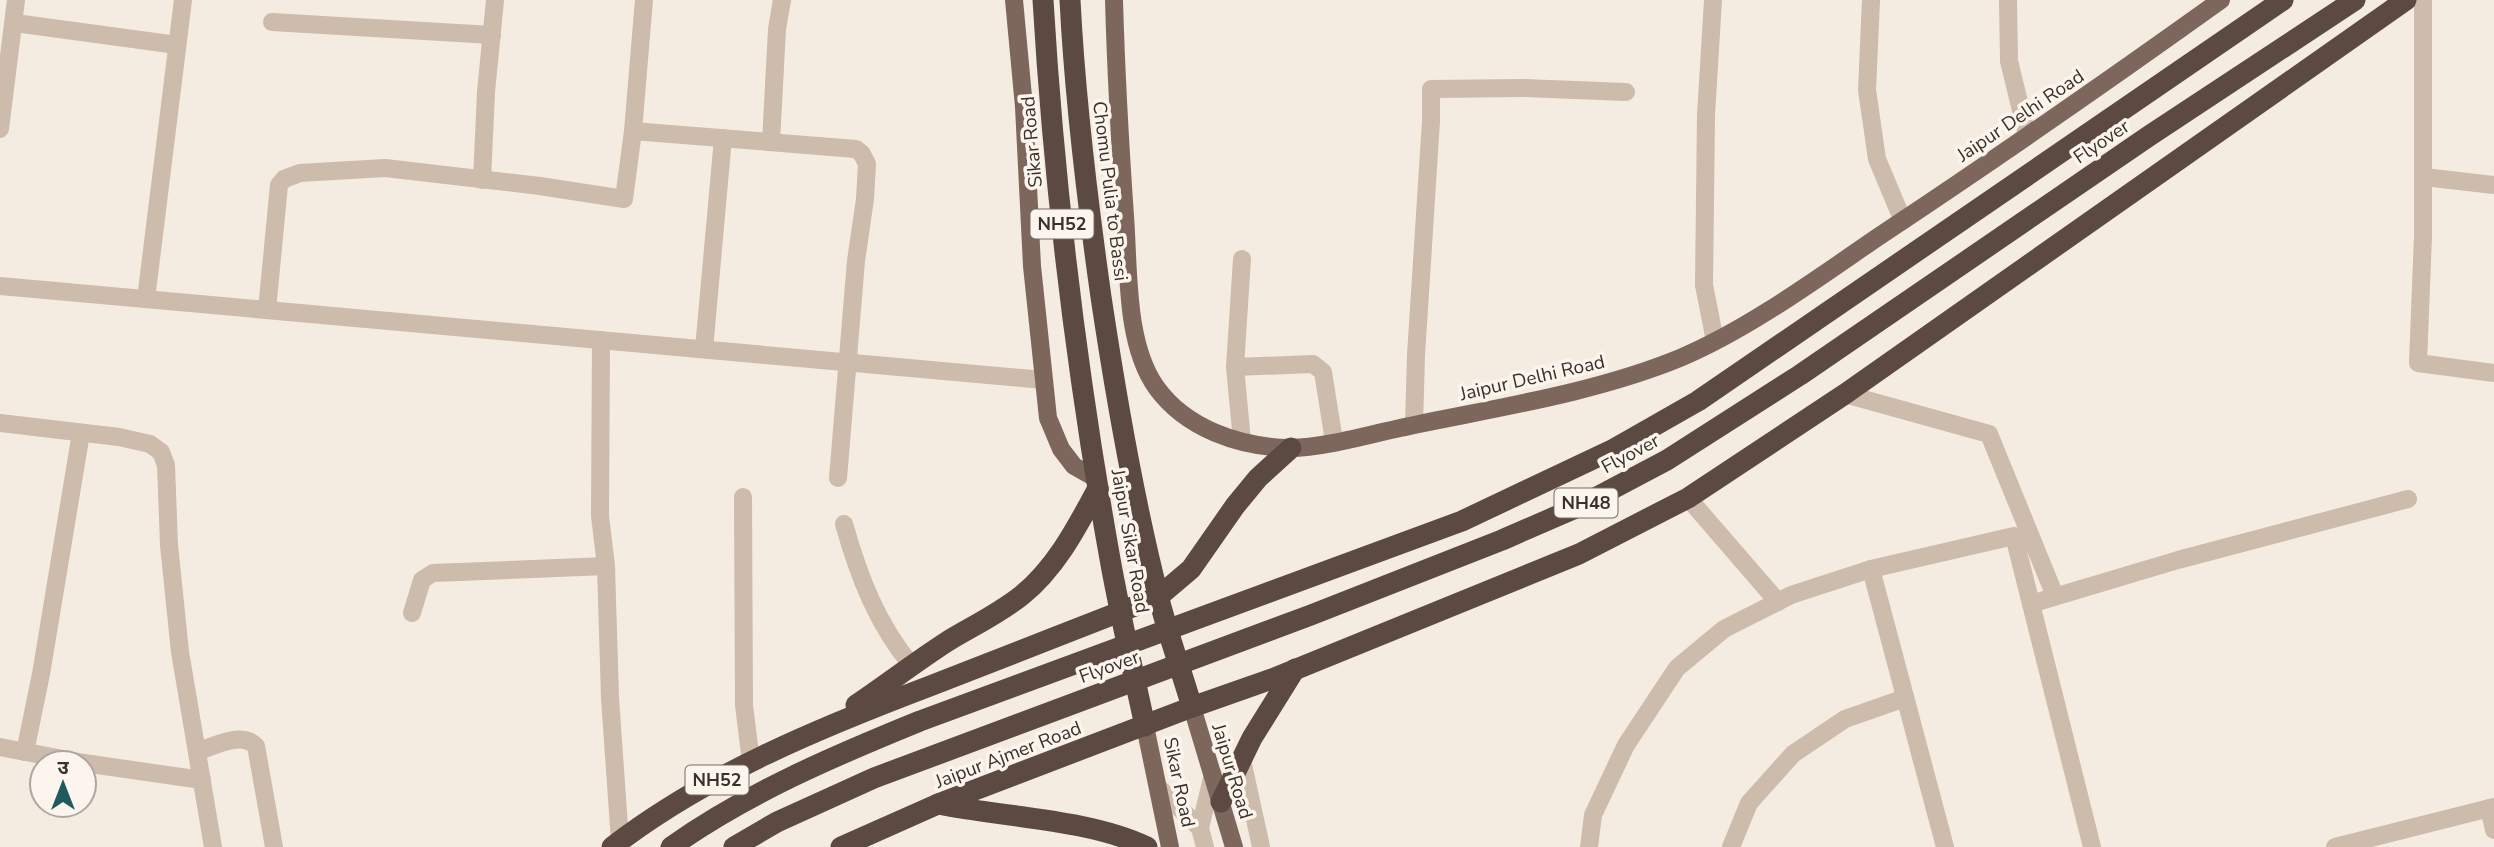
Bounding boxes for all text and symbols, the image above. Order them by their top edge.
street label: Jaipur Delhi Road [1951,64,2089,169]
street label: Sikar Road [1015,95,1049,189]
street label: Chomu Pulia to Bassi [1086,100,1134,283]
street label: Flyover [2068,113,2135,170]
road number: NH52 [1030,210,1094,238]
street label: Jaipur Delhi Road [1456,349,1607,408]
street label: Flyover [1597,428,1664,480]
street label: Jaipur Sikar Road [1104,466,1155,615]
road number: NH48 [1554,489,1618,518]
street label: Flyover [1076,644,1143,690]
street label: Jaipur Ajmer Road [931,715,1085,795]
street label: Jaipur Road [1205,720,1259,822]
street label: Sikar Road [1157,735,1201,830]
north arrow [28,749,98,819]
text: उ [57,755,69,781]
road number: NH52 [686,766,748,794]

